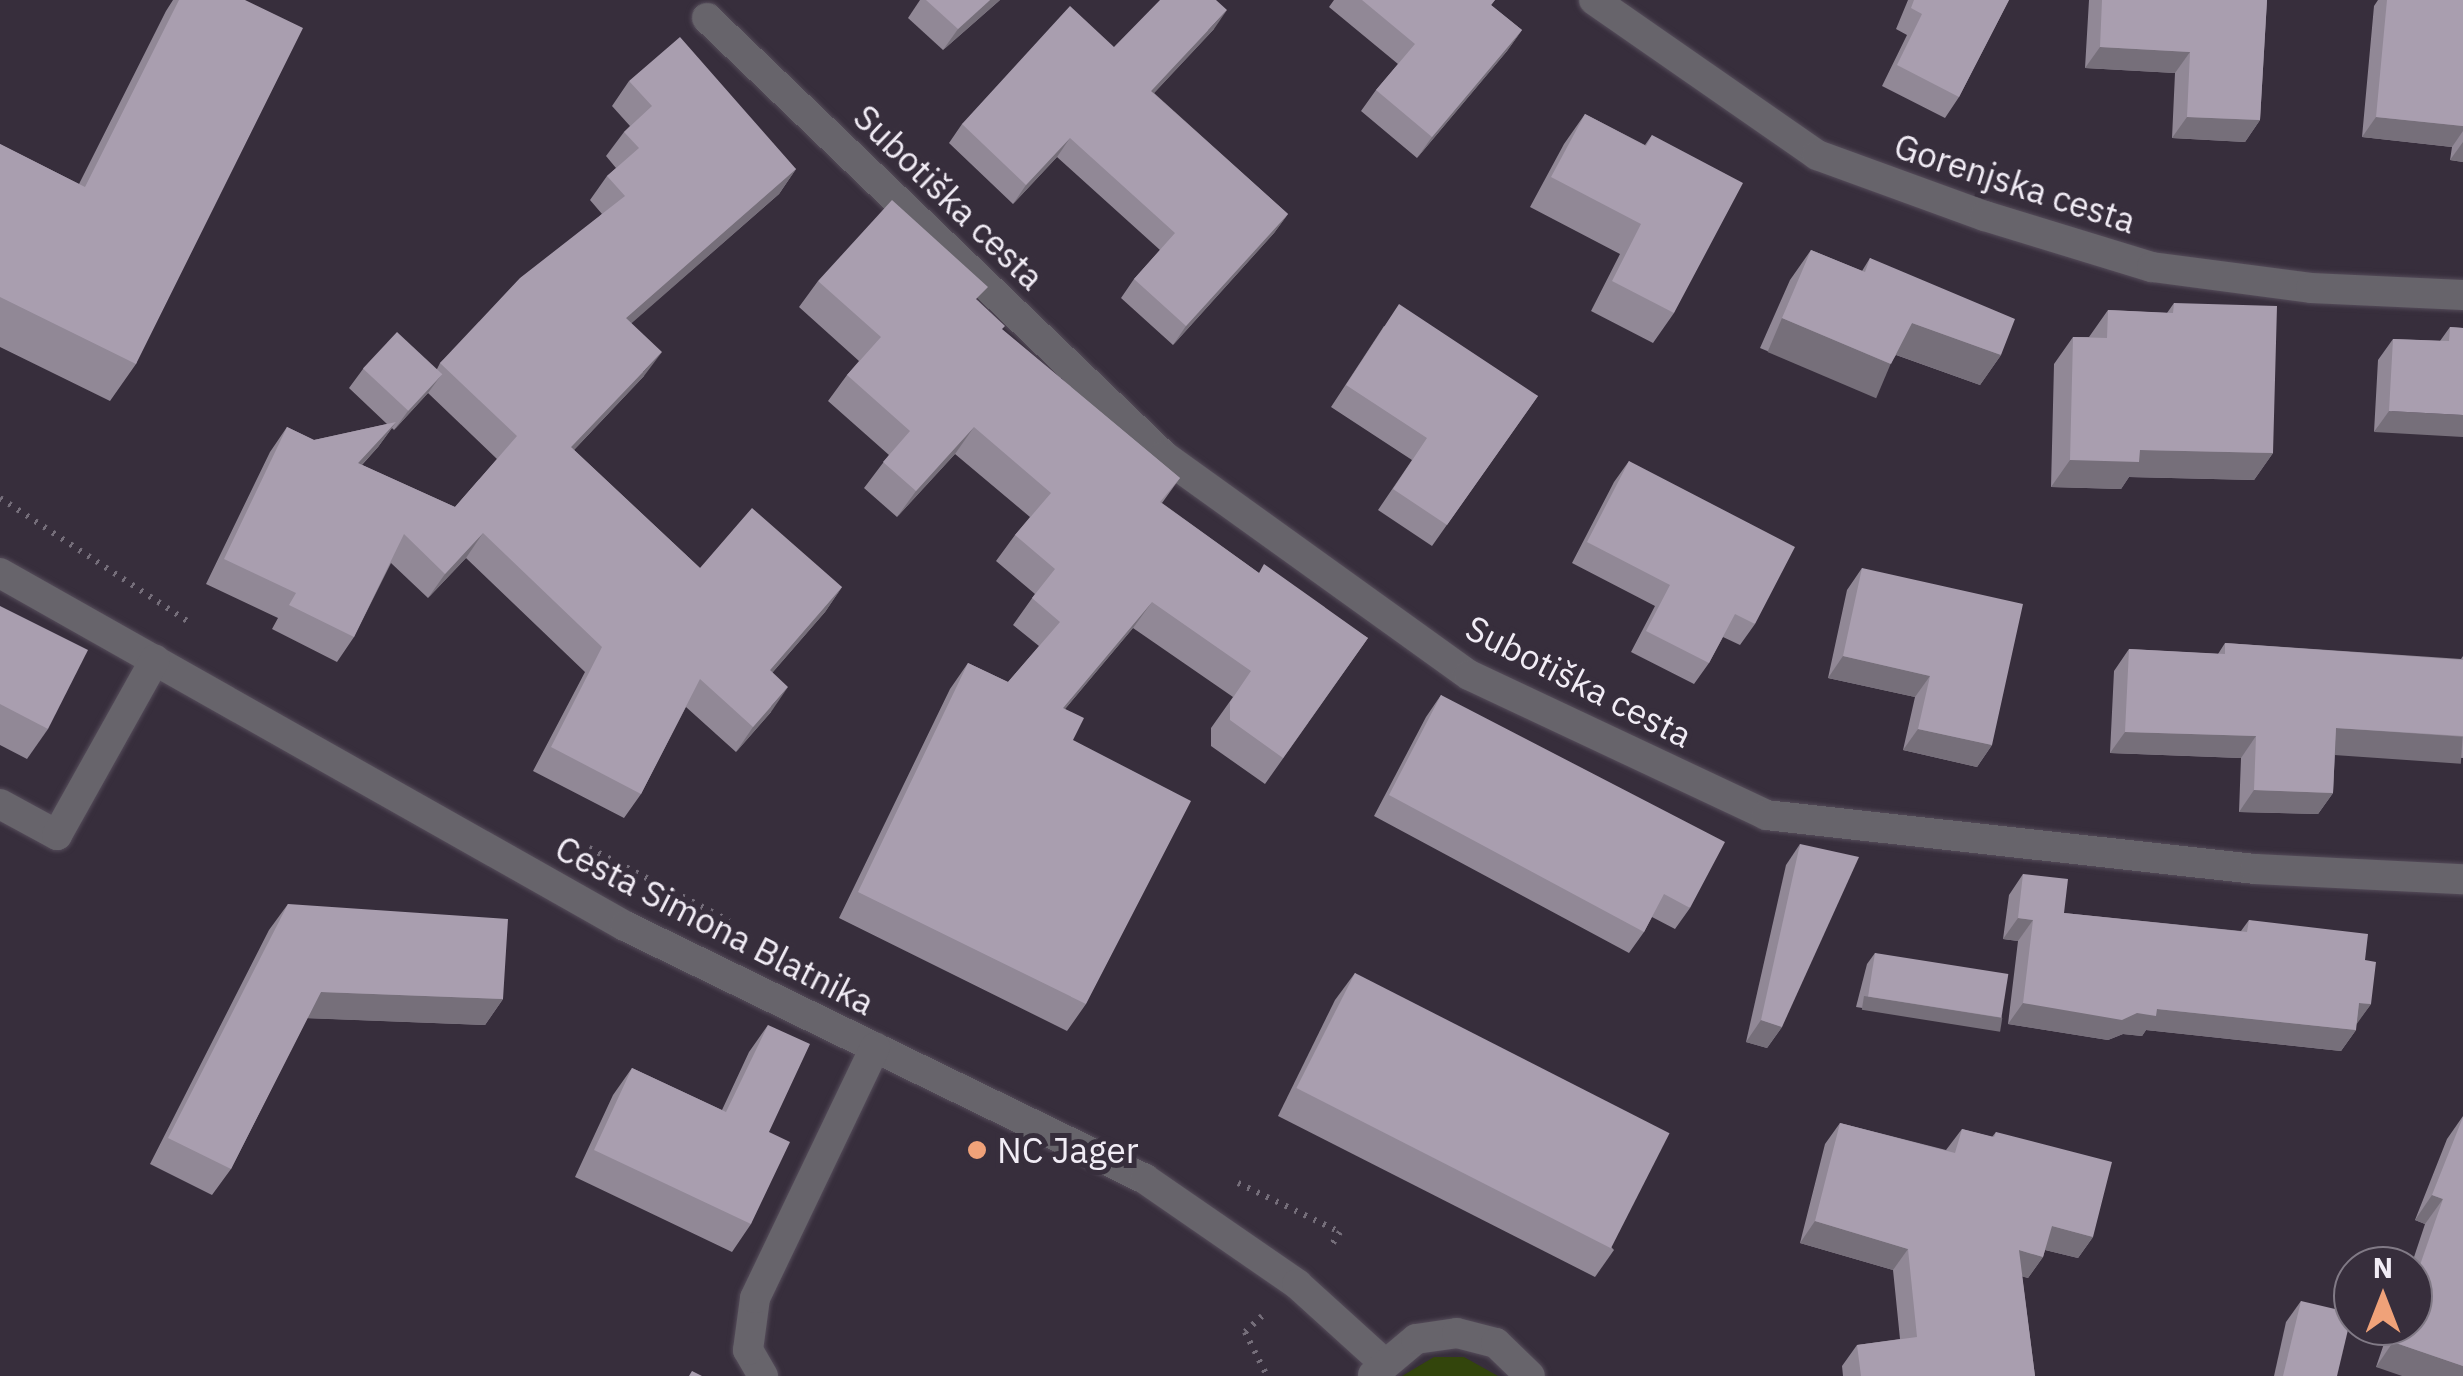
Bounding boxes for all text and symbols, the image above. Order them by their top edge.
street label: Subotiška cesta [845,96,1053,298]
street label: Gorenjska cesta [1889,124,2141,242]
street label: Subotiška cesta [1459,606,1699,756]
street label: Cesta Simona Blatnika [549,826,881,1024]
place label: NC Jager [997,1129,1139,1171]
marker: NC Jager [966,1139,988,1161]
north arrow [2333,1246,2433,1346]
text: N [2373,1249,2393,1286]

